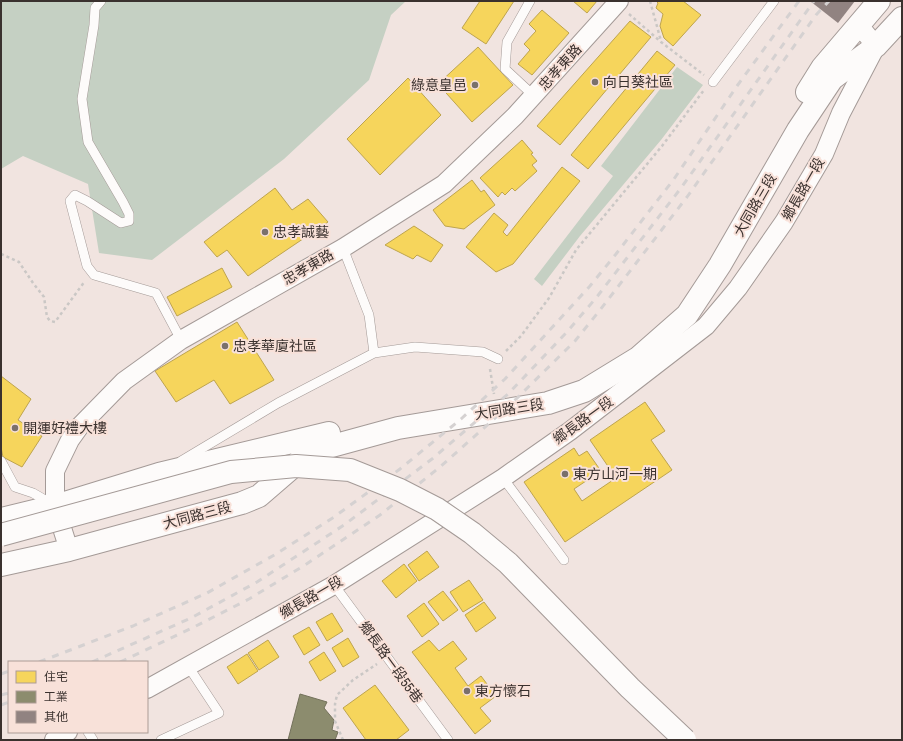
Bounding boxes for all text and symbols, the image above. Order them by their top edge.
street label: 忠孝東路 [535,40,585,94]
place label: 向日葵社區 [603,73,673,91]
place label: 綠意皇邑 [411,76,467,94]
marker: 向日葵社區 [590,77,600,87]
marker: 綠意皇邑 [470,80,480,90]
street label: 鄉長路一段 [778,154,828,224]
street label: 大同路三段 [730,170,780,240]
place label: 忠孝誠藝 [273,223,329,241]
marker: 忠孝誠藝 [260,227,270,237]
street label: 忠孝東路 [279,245,337,289]
place label: 忠孝華廈社區 [233,337,317,355]
marker: 忠孝華廈社區 [220,341,230,351]
street label: 鄉長路一段 [549,392,617,448]
street label: 大同路三段 [473,395,545,423]
place label: 開運好禮大樓 [23,419,107,437]
marker: 開運好禮大樓 [10,423,20,433]
place label: 東方山河一期 [573,465,657,483]
marker: 東方山河一期 [560,469,570,479]
street label: 大同路三段 [161,497,233,533]
street label: 鄉長路一段 [276,572,346,622]
street label: 鄉長路一段55巷 [355,618,427,706]
legend [8,661,148,733]
text: 住宅 [44,669,68,685]
place label: 東方懷石 [475,682,531,700]
marker: 東方懷石 [462,686,472,696]
text: 工業 [44,689,68,705]
text: 其他 [44,709,68,725]

